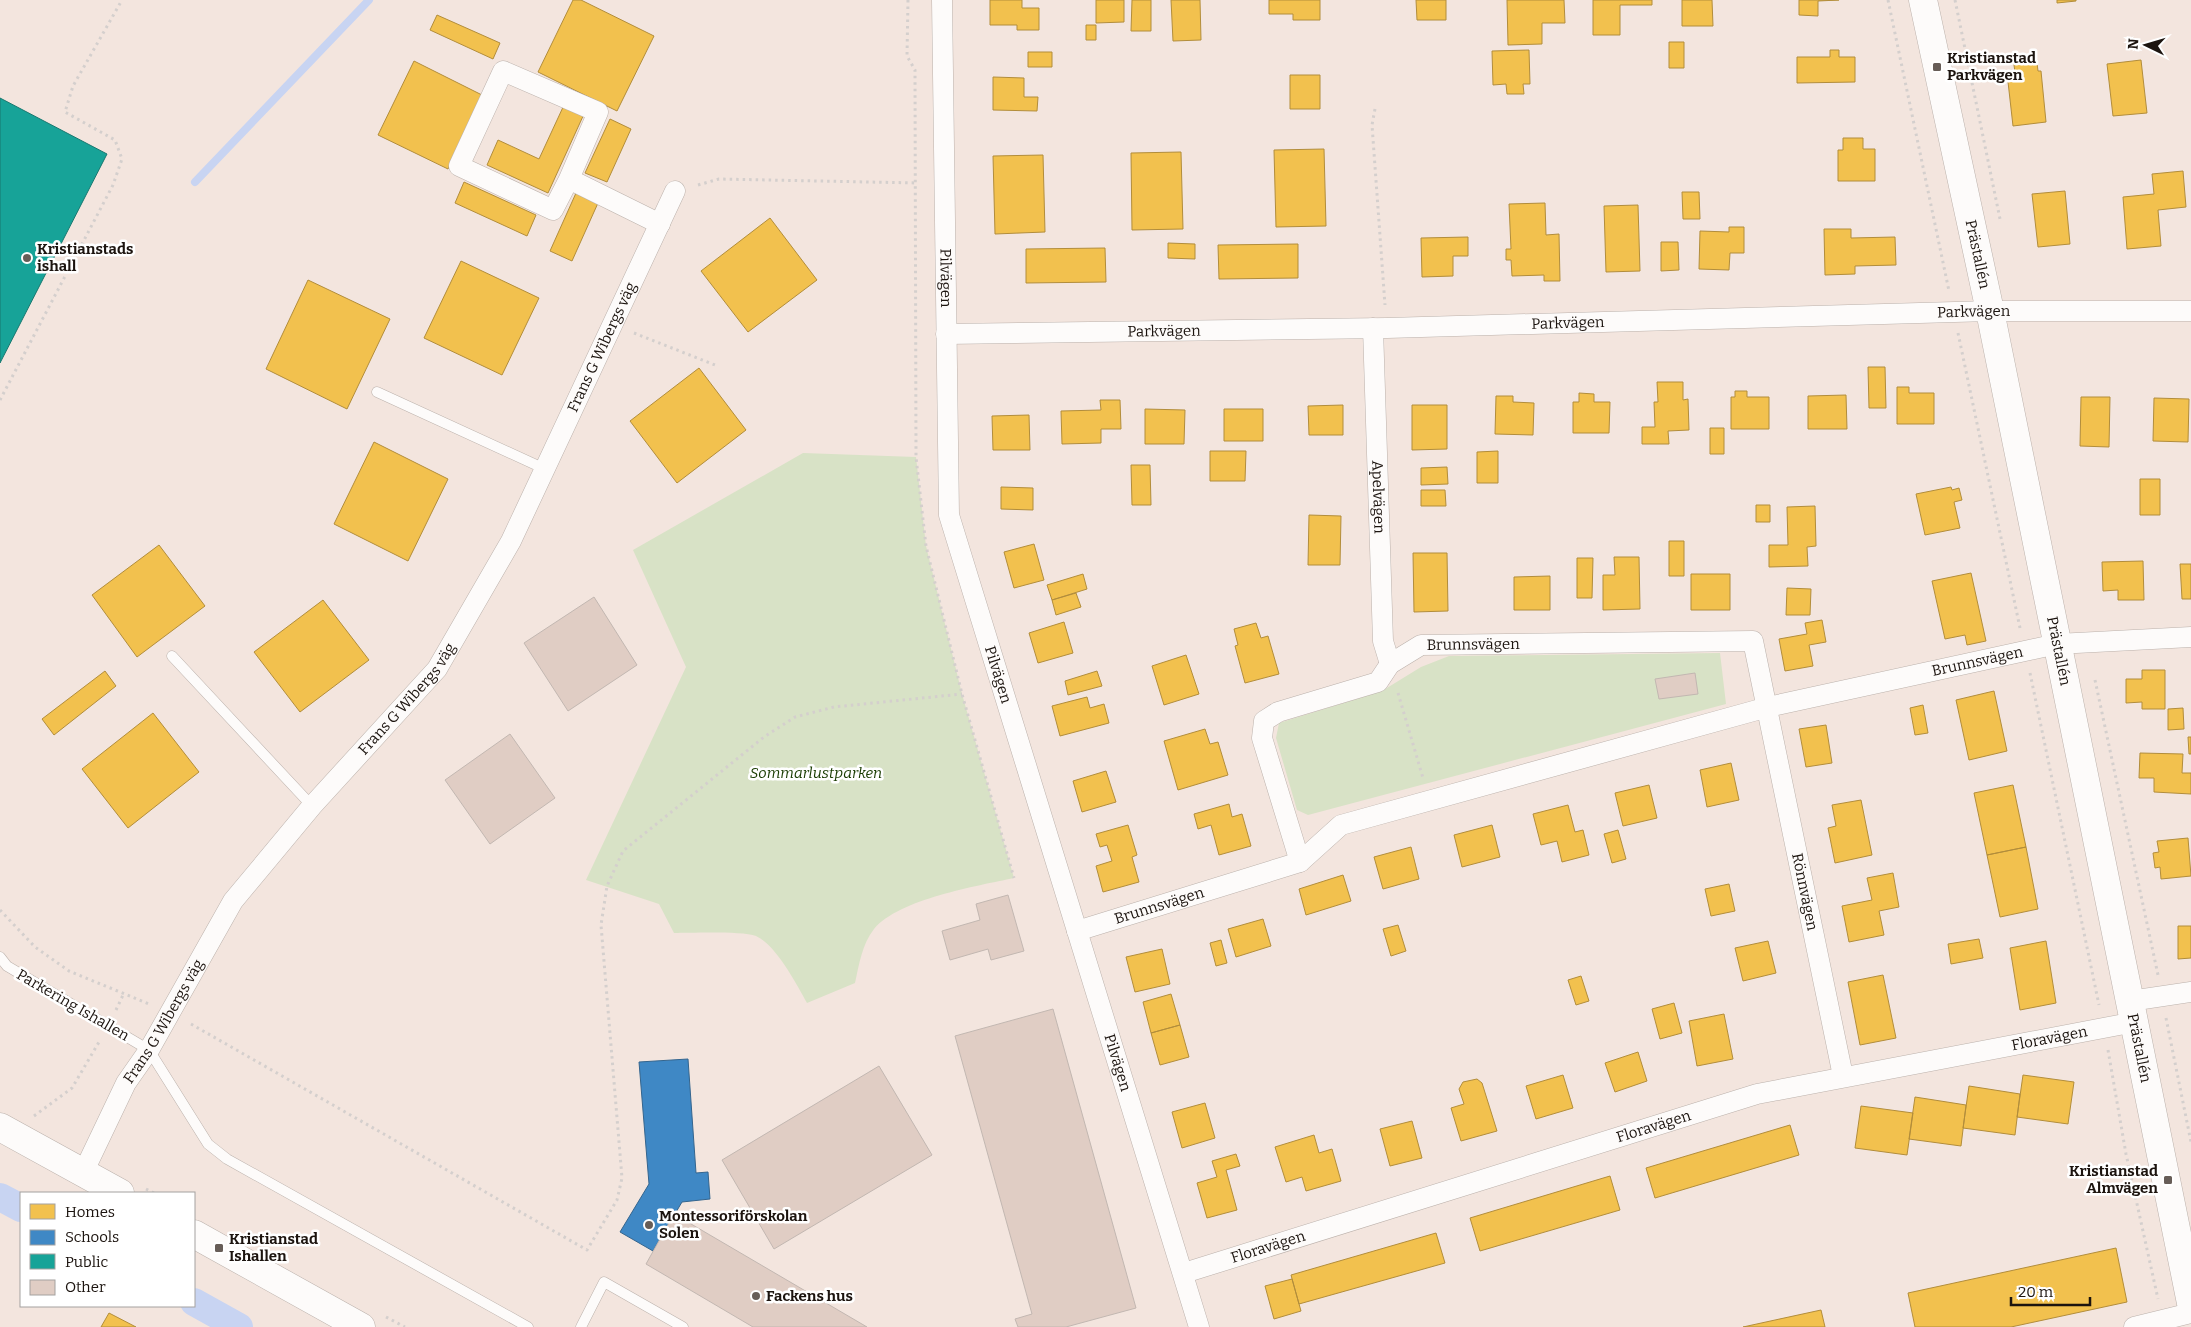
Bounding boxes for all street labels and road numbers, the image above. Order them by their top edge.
street label: Prästallén [1962,218,1994,291]
street label: Pilvägen [936,248,955,308]
street label: Frans G Wibergs väg [564,279,640,415]
street label: Parkvägen [1937,302,2011,321]
street label: Parkvägen [1531,313,1605,333]
street label: Parkvägen [1127,322,1201,341]
street label: Apelvägen [1368,460,1389,534]
street label: Prästallén [2043,615,2075,688]
street label: Brunnsvägen [1427,635,1520,654]
street label: Frans G Wibergs väg [354,640,459,758]
street label: Brunnsvägen [1930,643,2025,680]
street label: Pilvägen [981,644,1016,706]
street label: Rönnvägen [1788,852,1822,933]
street label: Brunnsvägen [1112,883,1207,928]
street label: Frans G Wibergs väg [119,956,207,1087]
street label: Parkering Ishallen [13,965,133,1045]
street label: Prästallén [2124,1012,2155,1085]
street label: Floravägen [2010,1022,2089,1054]
street label: Pilvägen [1100,1032,1135,1094]
street label: Floravägen [1614,1106,1694,1146]
street label: Floravägen [1229,1227,1308,1267]

